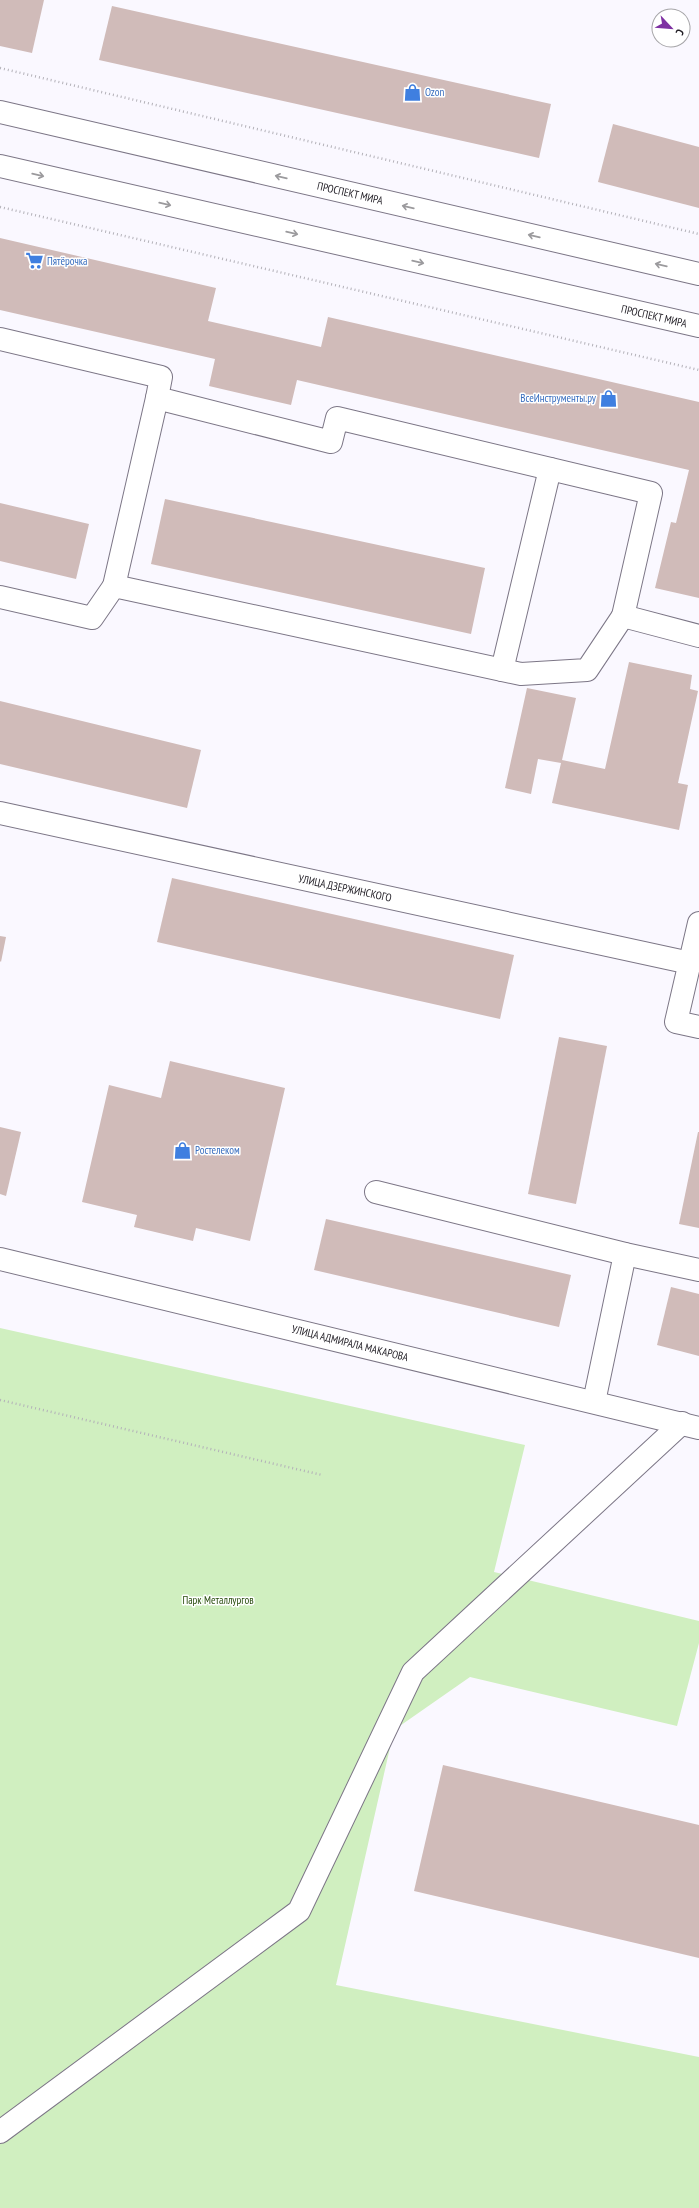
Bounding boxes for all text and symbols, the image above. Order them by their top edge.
north arrow [651,8,691,48]
text: С [673,27,687,38]
shop icon: Ozon [402,82,422,102]
place label: Ozon [425,85,444,99]
one-way arrow [31,172,44,180]
one-way arrow [275,173,288,181]
street label: ПРОСПЕКТ МИРА [316,179,385,208]
one-way arrow [158,201,171,208]
one-way arrow [402,202,415,210]
one-way arrow [285,230,298,237]
one-way arrow [528,232,541,239]
supermarket icon: Пятёрочка [24,251,44,271]
place label: Пятёрочка [47,254,88,268]
one-way arrow [411,258,424,266]
one-way arrow [655,261,668,269]
street label: ПРОСПЕКТ МИРА [620,302,689,331]
shop icon: ВсеИнструменты.ру [599,388,619,408]
place label: ВсеИнструменты.ру [520,391,597,405]
street label: УЛИЦА ДЗЕРЖИНСКОГО [297,871,393,905]
shop icon: Ростелеком [172,1140,192,1160]
place label: Ростелеком [195,1143,240,1157]
street label: УЛИЦА АДМИРАЛА МАКАРОВА [290,1322,411,1364]
park label: Парк Металлургов [182,1593,254,1607]

